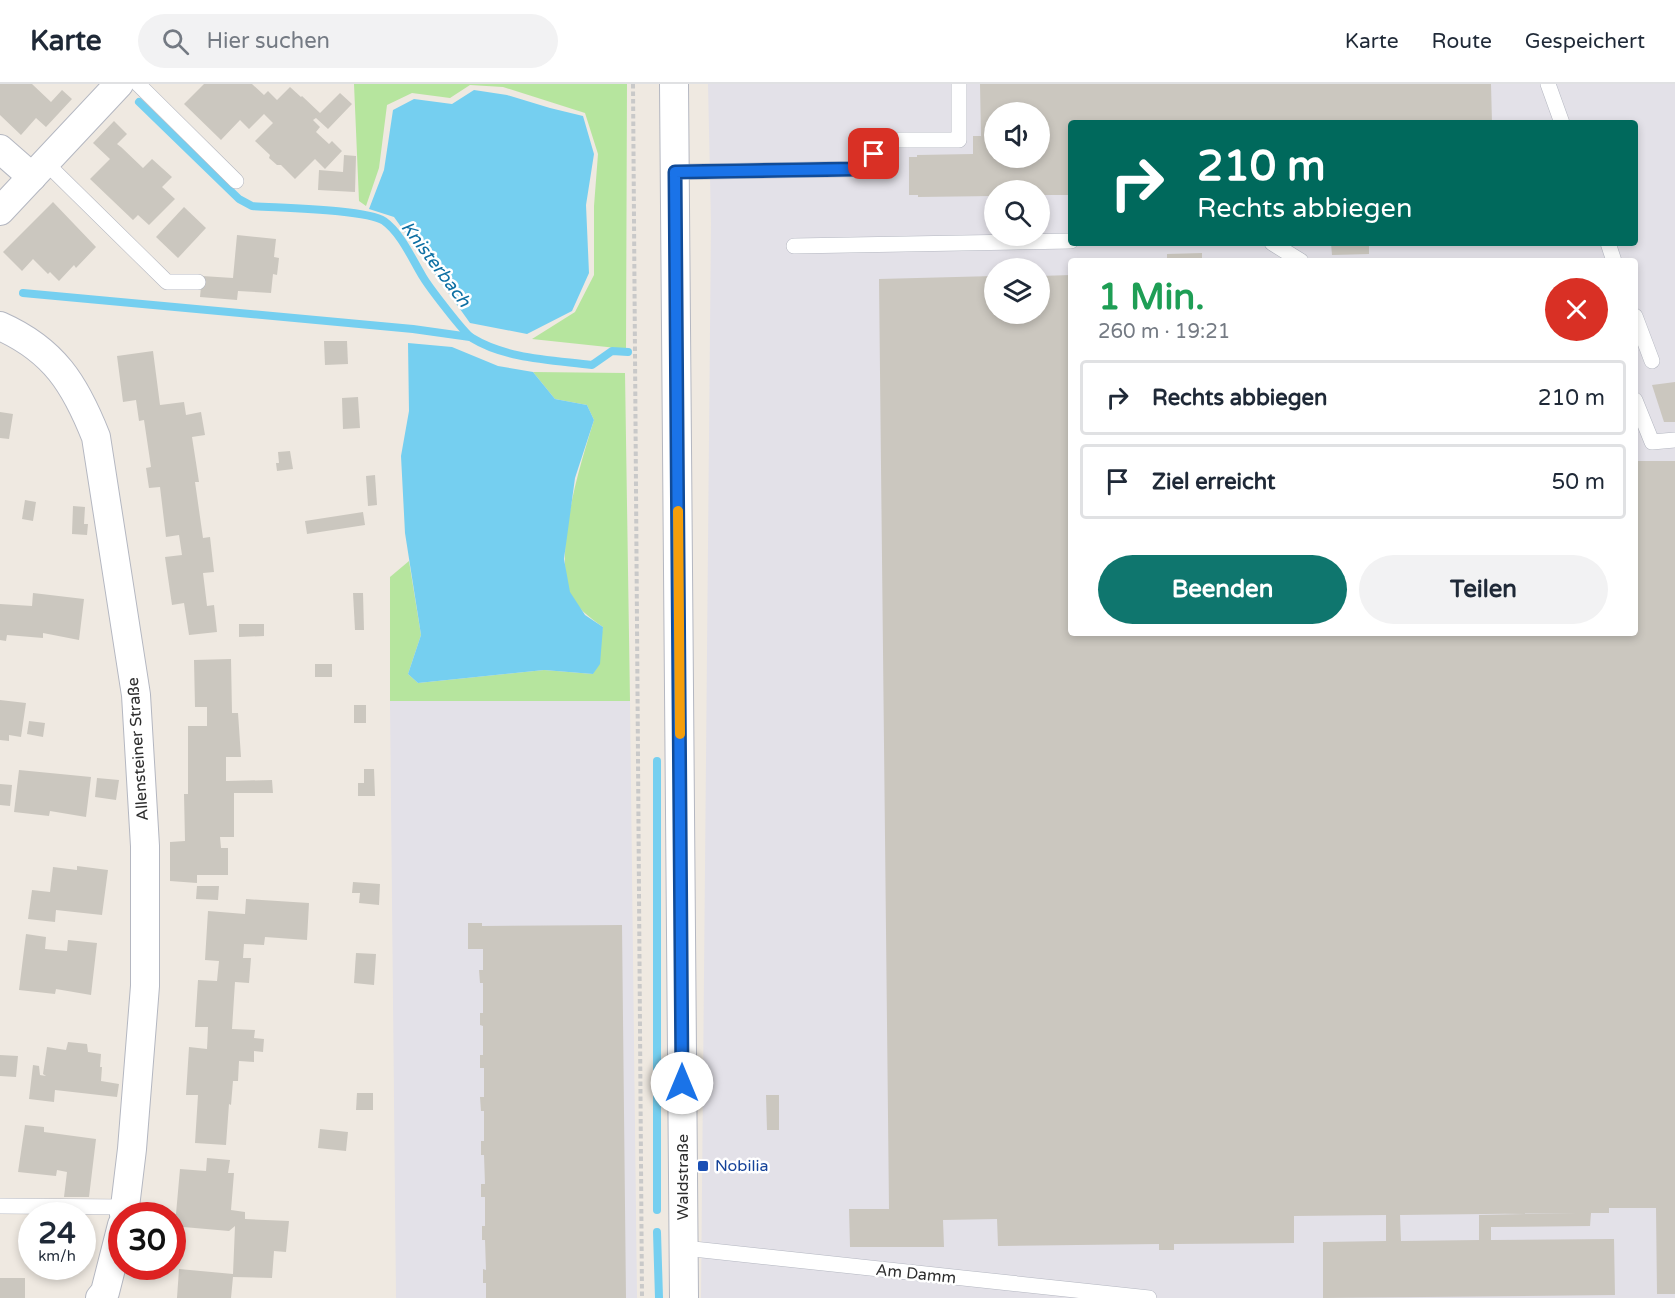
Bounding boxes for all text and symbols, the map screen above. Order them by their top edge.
search box [138,14,558,68]
text: Karte [30,24,102,58]
icon: search [159,25,192,58]
text: Hier suchen [207,28,330,54]
text: Karte [1345,29,1399,54]
text: Route [1432,29,1492,54]
text: Gespeichert [1525,29,1645,54]
map controls [984,102,1050,324]
button: sound [984,102,1050,168]
pin [848,128,899,179]
icon: arrive [857,137,890,170]
text: 210 m [1197,141,1326,192]
icon: right [1098,144,1176,222]
button: search [984,180,1050,246]
text: Rechts abbiegen [1197,192,1412,225]
water label: Knisterbach [397,217,476,312]
button: layers [984,258,1050,324]
text: 1 Min. [1098,276,1205,319]
button: close [1545,278,1608,341]
text: 260 m · 19:21 [1098,320,1230,344]
icon: right [1101,381,1134,414]
text: Rechts abbiegen [1152,385,1327,411]
text: 210 m [1538,385,1605,411]
icon: arrive [1101,465,1134,498]
text: Ziel erreicht [1152,469,1275,495]
text: 50 m [1551,469,1605,495]
button: Beenden [1098,555,1347,624]
button: Teilen [1359,555,1608,624]
street label: Allensteiner Straße [123,677,153,821]
position arrow [650,1051,714,1115]
street label: Waldstraße [673,1134,693,1220]
place label: Nobilia [715,1156,768,1176]
marker: Nobilia [696,1159,710,1173]
speed limit sign: 30 [108,1202,186,1280]
text: 24 [38,1215,76,1252]
text: km/h [38,1247,76,1265]
street label: Am Damm [875,1260,957,1288]

